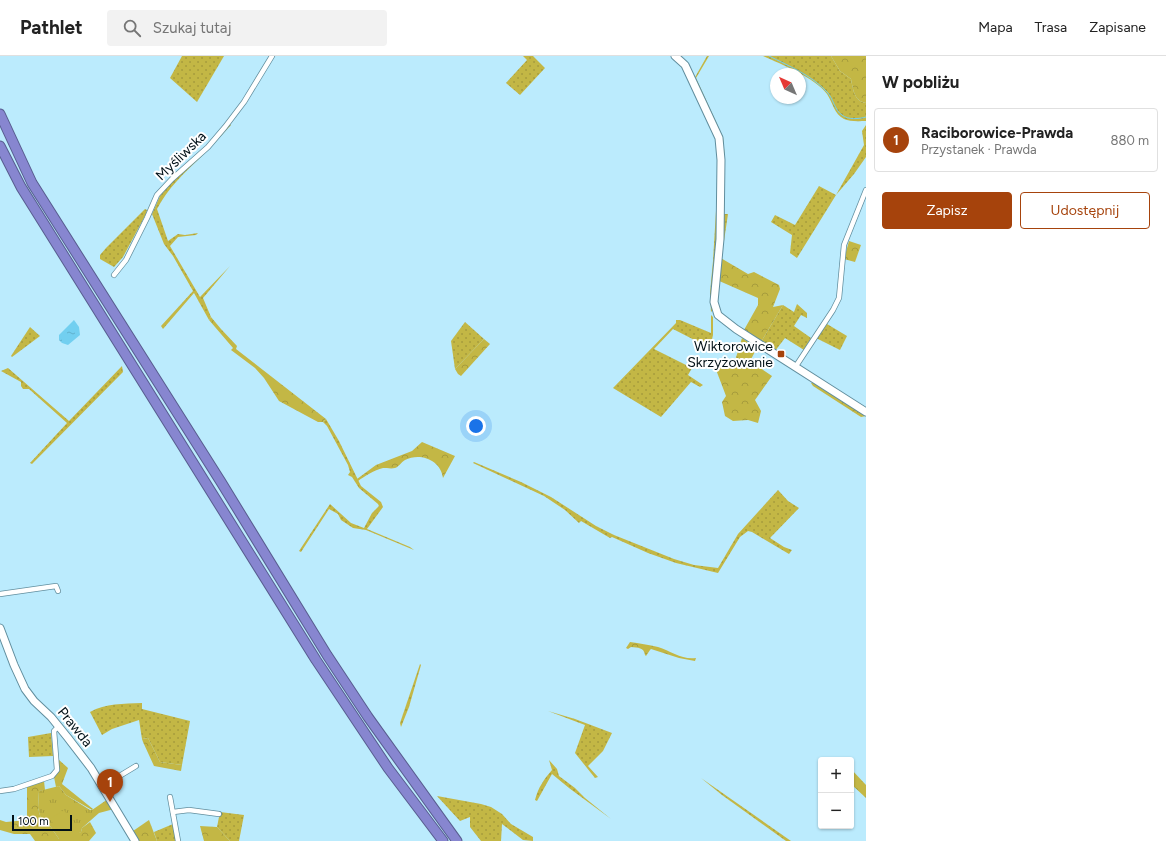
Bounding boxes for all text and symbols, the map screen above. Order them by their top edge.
search box [107,10,387,46]
text: Pathlet [20,16,83,39]
icon: search [121,17,143,39]
text: Szukaj tutaj [153,19,232,37]
text: Mapa [978,19,1013,36]
text: Trasa [1035,19,1067,36]
text: Zapisane [1089,19,1146,36]
north arrow [770,68,806,104]
text: W pobliżu [882,72,959,92]
text: Raciborowice-Prawda [921,124,1073,142]
street label: Myśliwska [152,128,210,184]
text: 1 [893,133,899,148]
text: 880 m [1110,133,1149,148]
text: Przystanek · Prawda [921,142,1037,157]
button: Zapisz [882,192,1012,229]
button: Udostępnij [1020,192,1150,229]
place label: Wiktorowice Skrzyżowanie [687,338,773,371]
marker: Wiktorowice Skrzyżowanie [776,349,786,359]
your location [466,416,486,436]
street label: Prawda [54,704,96,750]
map controls [818,757,854,829]
button: + [818,757,854,793]
pin: 1 [97,769,123,802]
button: − [818,793,854,829]
scale bar [12,813,72,832]
text: 100 m [18,815,49,828]

